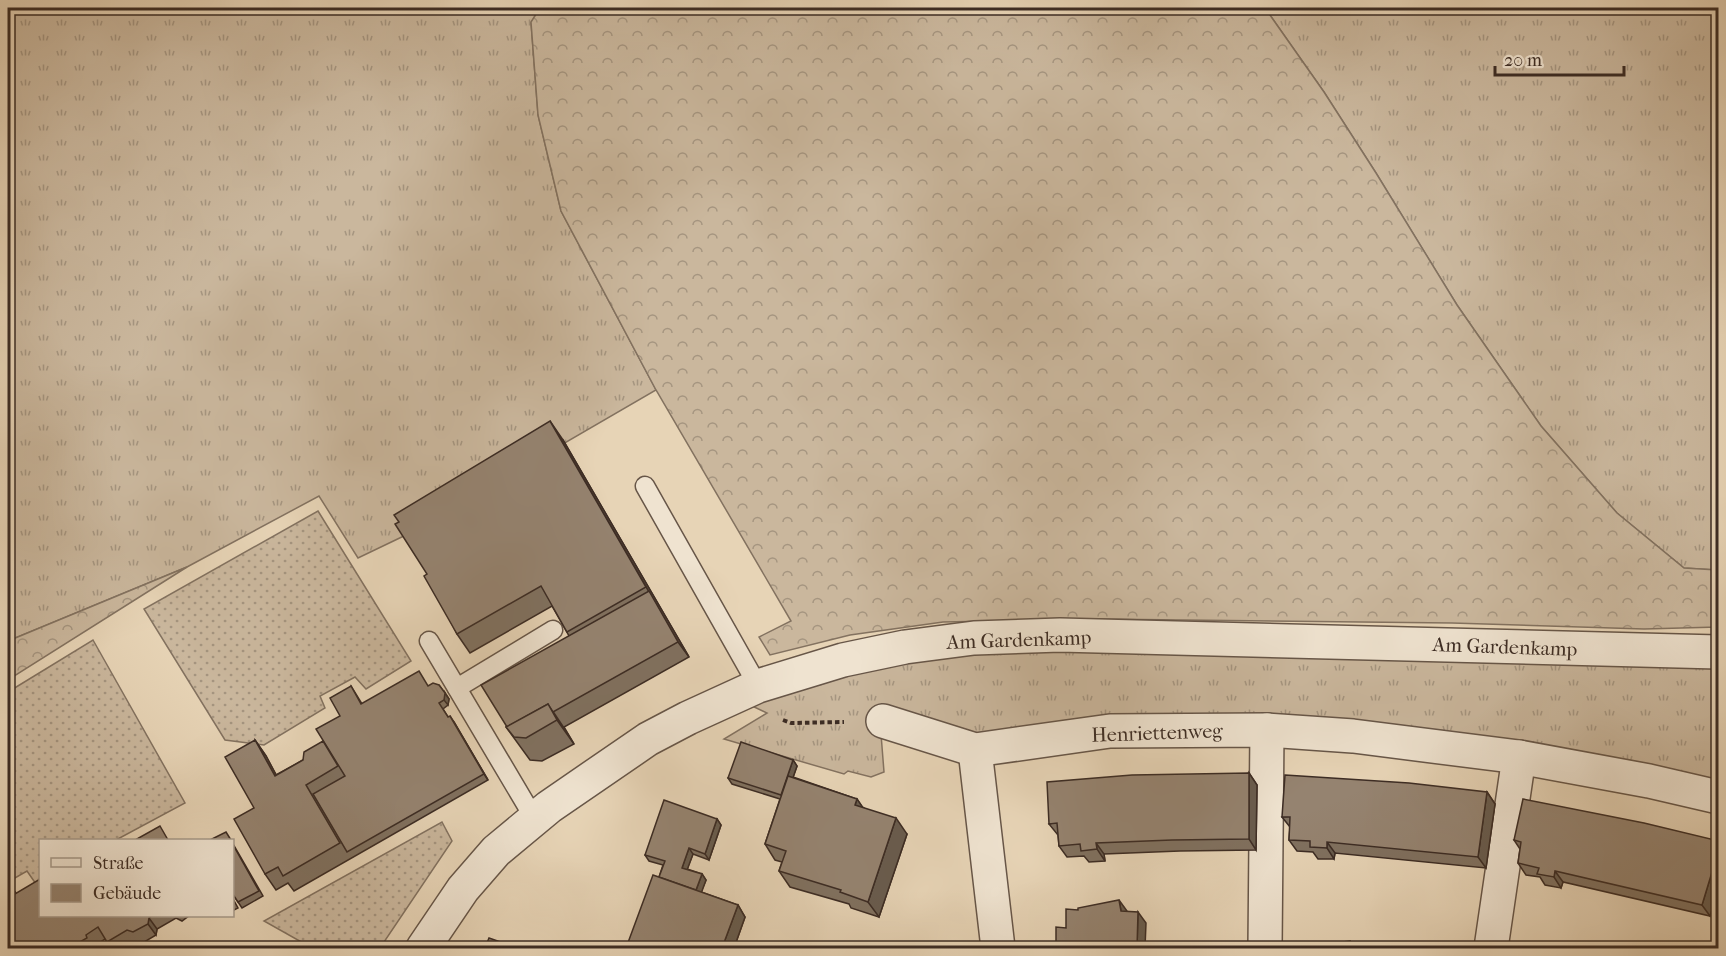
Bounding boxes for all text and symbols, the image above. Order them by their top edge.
scale bar [1495,39,1624,77]
text: 20 m [1504,50,1542,71]
street label: Am Gardenkamp [945,626,1092,654]
street label: Am Gardenkamp [1431,633,1578,661]
street label: Henriettenweg [1091,719,1224,747]
legend [39,839,234,917]
text: Straße [93,853,144,874]
text: Gebäude [93,883,161,904]

